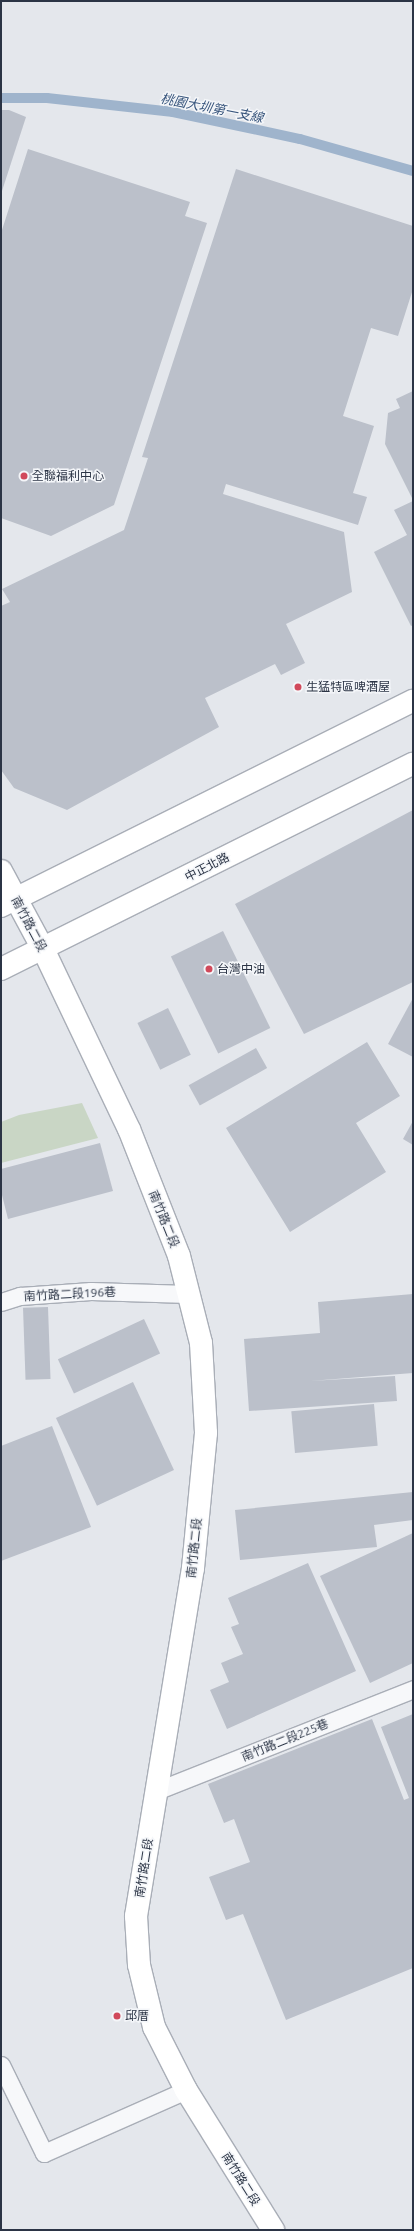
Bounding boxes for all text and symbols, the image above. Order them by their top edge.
water label: 桃園大圳第一支線 [159,90,265,126]
place label: 全聯福利中心 [32,469,104,483]
marker: 全聯福利中心 [19,471,29,481]
place label: 生猛特區啤酒屋 [306,680,390,694]
marker: 生猛特區啤酒屋 [293,682,303,692]
street label: 中正北路 [182,850,232,884]
street label: 南竹路二段 [9,894,49,954]
place label: 台灣中油 [217,962,265,976]
marker: 台灣中油 [204,964,214,974]
street label: 南竹路二段 [146,1188,182,1250]
street label: 南竹路二段196巷 [24,1284,116,1304]
street label: 南竹路二段 [184,1517,204,1579]
street label: 南竹路二段225巷 [240,1716,330,1764]
street label: 南竹路二段 [132,1837,156,1899]
place label: 邱厝 [125,2009,149,2023]
marker: 邱厝 [112,2011,122,2021]
street label: 南竹路二段 [219,2150,263,2208]

